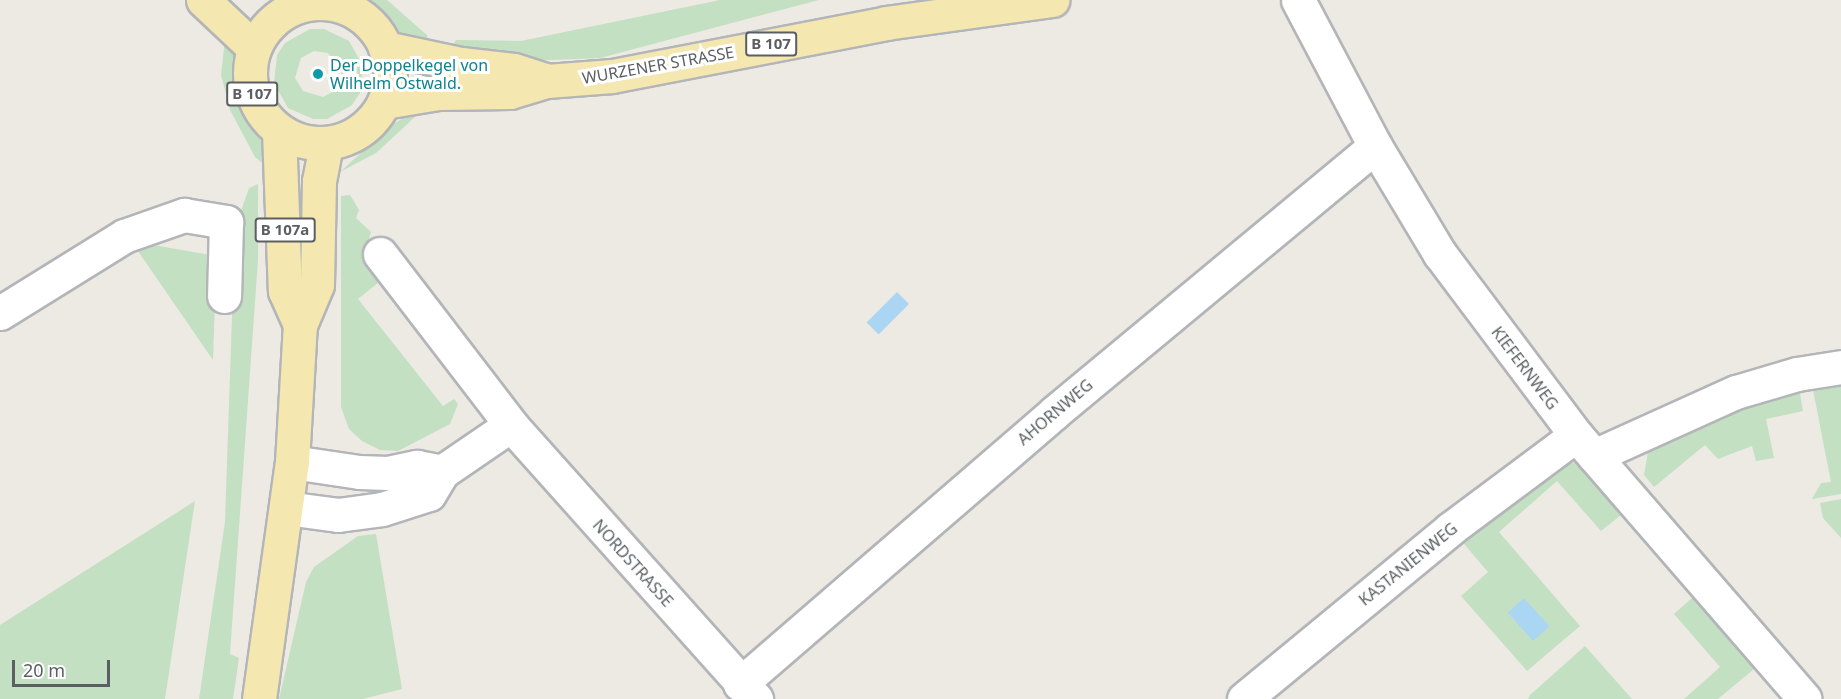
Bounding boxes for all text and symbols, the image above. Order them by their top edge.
road number: B 107 [744,32,798,56]
street label: WURZENER STRASSE [580,42,736,88]
place label: Der Doppelkegel von Wilhelm Ostwald. [330,55,488,93]
marker: Der Doppelkegel von Wilhelm Ostwald. [311,67,325,81]
road number: B 107 [225,82,279,106]
road number: B 107a [254,218,316,242]
street label: KIEFERNWEG [1488,323,1562,413]
street label: AHORNWEG [1014,375,1096,449]
street label: NORDSTRASSE [589,515,677,611]
street label: KASTANIENWEG [1355,518,1461,610]
scale bar [15,648,112,686]
text: 20 m [23,658,65,682]

